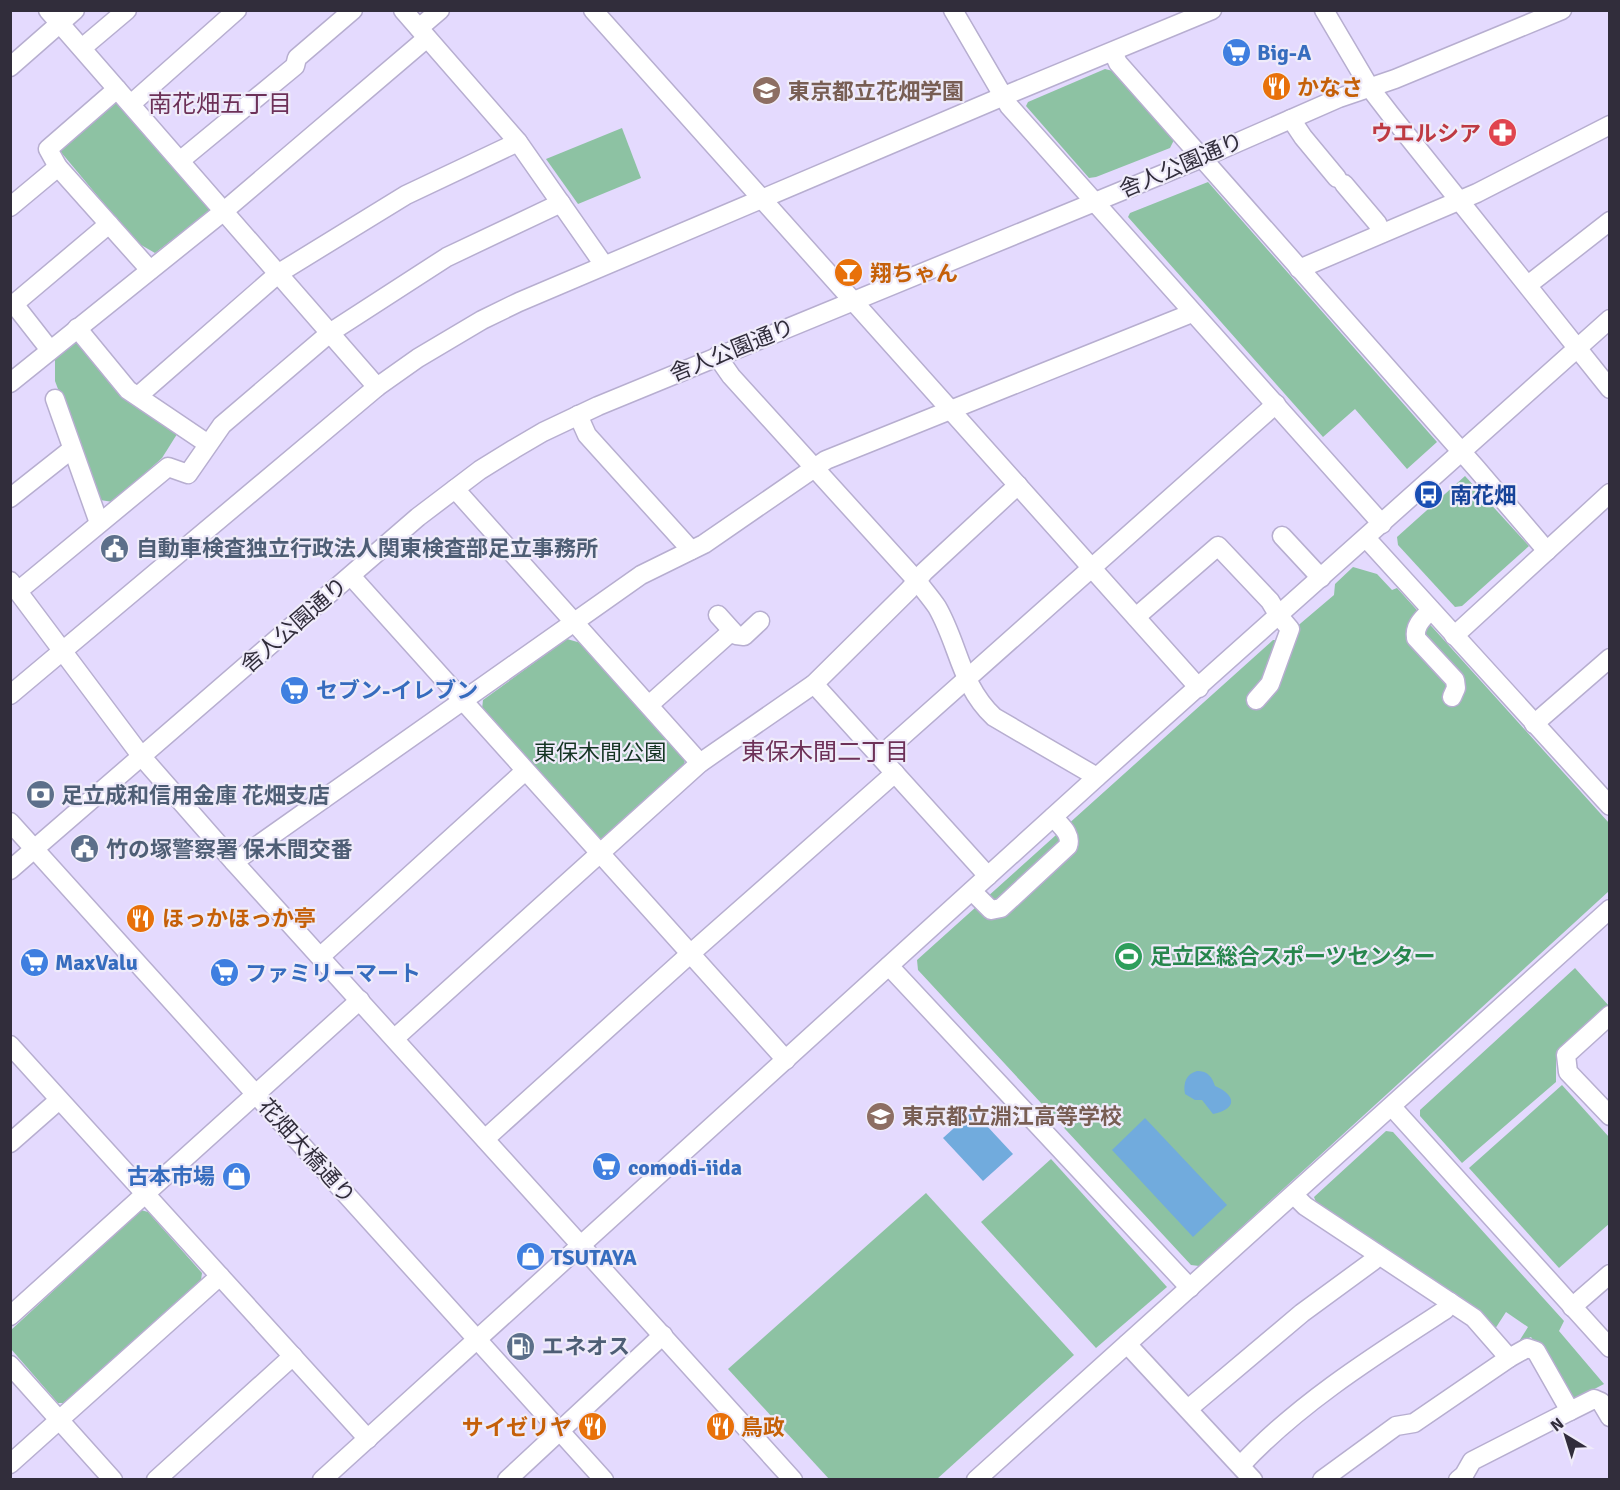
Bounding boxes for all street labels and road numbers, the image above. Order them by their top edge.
street label: 舎人公園通り [1115,127,1247,203]
street label: 舎人公園通り [666,313,798,387]
street label: 舎人公園通り [235,572,353,678]
street label: 花畑大橋通り [253,1093,361,1209]

